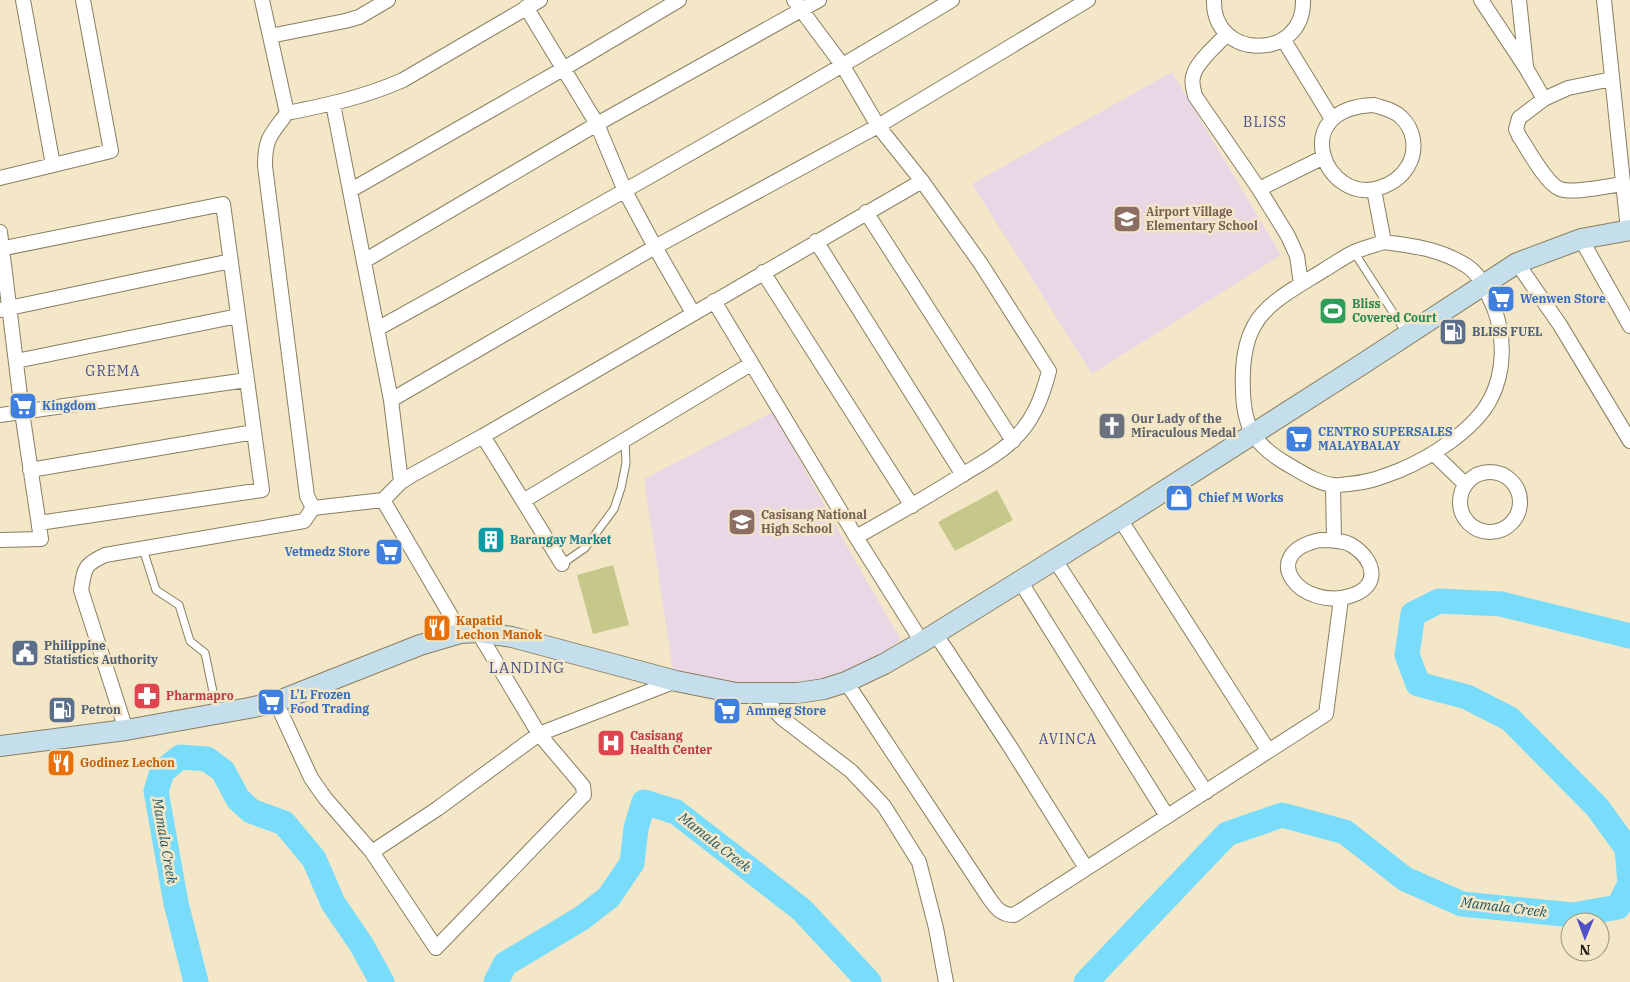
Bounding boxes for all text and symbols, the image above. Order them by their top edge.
district label: BLISS [1243,113,1287,131]
school or university icon: Airport Village Elementary School [1112,204,1142,234]
place label: Airport Village Elementary School [1146,204,1258,233]
supermarket icon: Wenwen Store [1486,284,1516,314]
place label: Wenwen Store [1520,291,1606,306]
sports icon: Bliss Covered Court [1318,296,1348,326]
place label: Bliss Covered Court [1352,296,1437,325]
fuel station icon: BLISS FUEL [1438,317,1468,347]
place label: BLISS FUEL [1472,324,1543,339]
district label: GREMA [85,362,141,380]
supermarket icon: Kingdom [8,391,38,421]
place label: Kingdom [42,398,97,413]
church icon: Our Lady of the Miraculous Medal [1097,411,1127,441]
place label: Our Lady of the Miraculous Medal [1131,411,1236,440]
supermarket icon: CENTRO SUPERSALES MALAYBALAY [1284,424,1314,454]
place label: CENTRO SUPERSALES MALAYBALAY [1318,424,1453,453]
shop icon: Chief M Works [1164,483,1194,513]
place label: Chief M Works [1198,490,1284,505]
school or university icon: Casisang National High School [727,507,757,537]
place label: Casisang National High School [761,507,867,536]
building icon: Barangay Market [476,525,506,555]
place label: Barangay Market [510,532,612,547]
supermarket icon: Vetmedz Store [374,537,404,567]
place label: Vetmedz Store [284,544,370,559]
restaurant icon: Kapatid Lechon Manok [422,613,452,643]
place label: Kapatid Lechon Manok [456,613,543,642]
public building icon: Philippine Statistics Authority [10,638,40,668]
place label: Philippine Statistics Authority [44,638,158,667]
district label: LANDING [489,658,565,677]
pharmacy icon: Pharmapro [132,681,162,711]
supermarket icon: L'L Frozen Food Trading [256,687,286,717]
place label: L'L Frozen Food Trading [290,687,369,716]
place label: Pharmapro [166,688,234,703]
fuel station icon: Petron [47,695,77,725]
supermarket icon: Ammeg Store [712,696,742,726]
place label: Petron [81,702,121,717]
place label: Ammeg Store [746,703,826,718]
hospital icon: Casisang Health Center [596,728,626,758]
place label: Casisang Health Center [630,728,712,757]
district label: AVINCA [1039,730,1097,748]
restaurant icon: Godinez Lechon [46,748,76,778]
place label: Godinez Lechon [80,755,175,770]
water label: Mamala Creek [148,796,182,886]
water label: Mamala Creek [674,808,755,876]
water label: Mamala Creek [1459,893,1549,921]
north arrow [1560,912,1610,962]
text: N [1579,941,1590,959]

